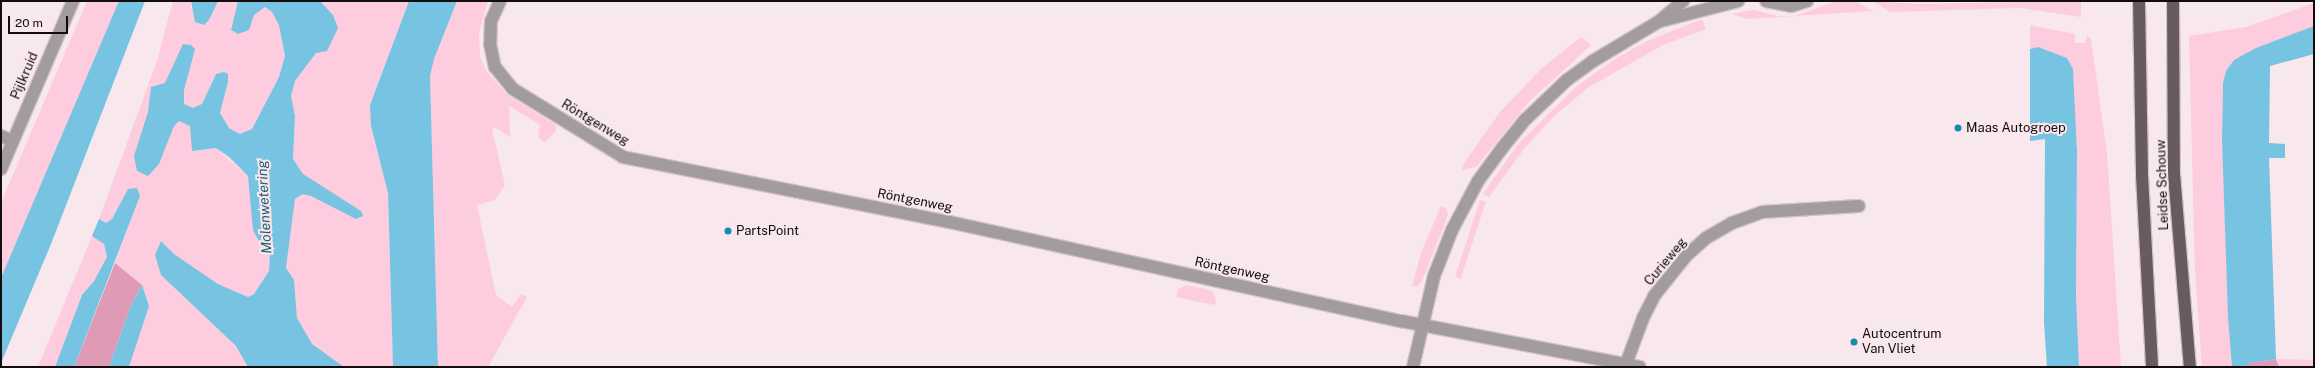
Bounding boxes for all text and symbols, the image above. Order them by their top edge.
scale bar [10,8,70,34]
text: 20 m [15,16,43,30]
street label: Pijlkruid [8,50,42,102]
street label: Röntgenweg [558,97,632,149]
place label: Maas Autogroep [1966,120,2066,136]
marker: Maas Autogroep [1953,123,1963,133]
street label: Leidse Schouw [2154,139,2172,231]
water label: Molenwetering [253,160,275,254]
street label: Röntgenweg [876,186,954,216]
place label: PartsPoint [736,223,799,239]
marker: PartsPoint [723,226,733,236]
street label: Curieweg [1642,235,1690,289]
street label: Röntgenweg [1193,254,1271,286]
place label: Autocentrum Van Vliet [1862,327,1942,358]
marker: Autocentrum Van Vliet [1849,337,1859,347]

